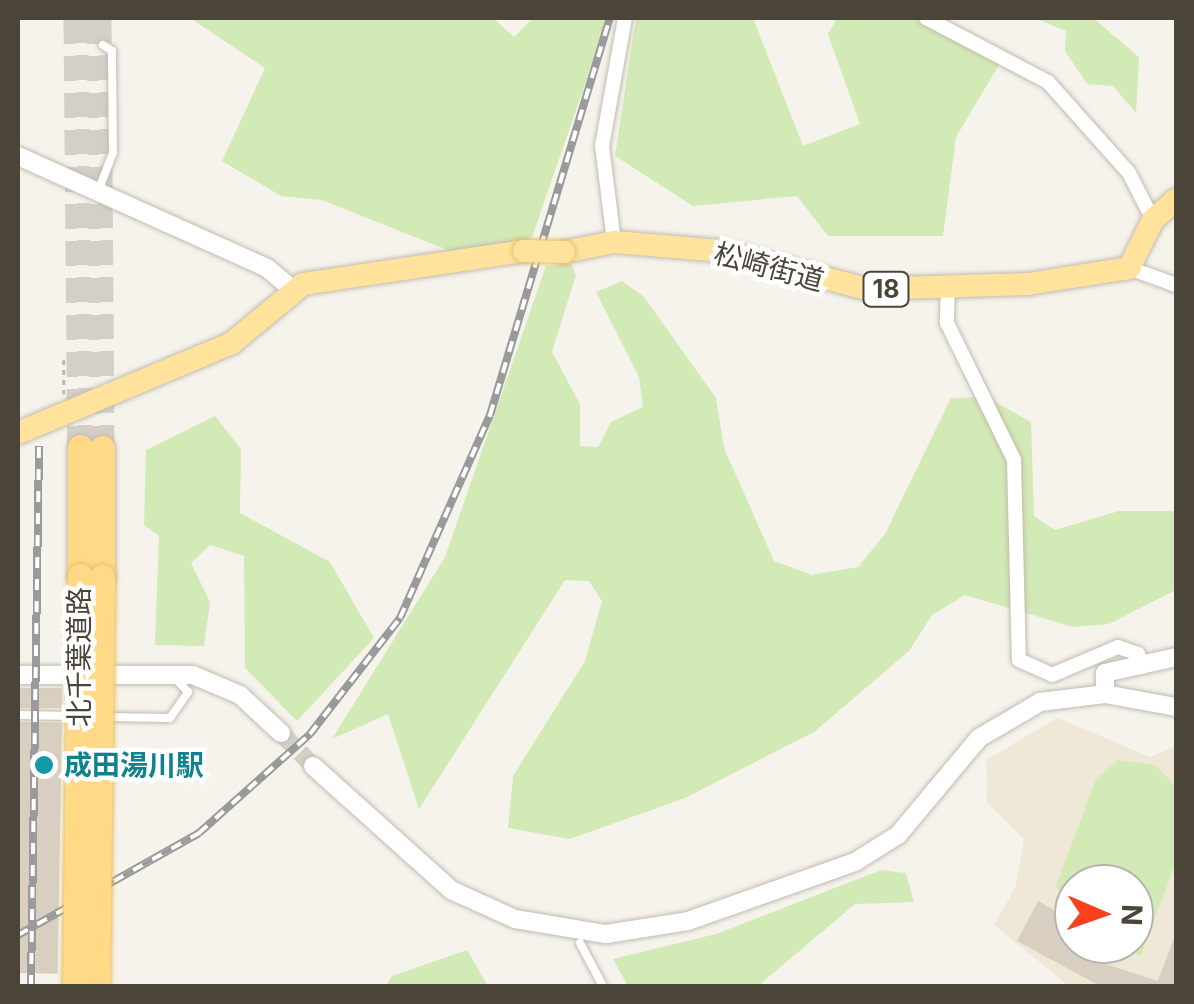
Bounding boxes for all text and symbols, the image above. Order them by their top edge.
street label: 松崎街道 [711,236,827,298]
road number: 18 [861,269,911,309]
street label: 北千葉道路 [62,587,96,727]
place label: 成田湯川駅 [64,748,204,782]
marker: 成田湯川駅 [33,754,55,776]
north arrow [1054,864,1154,964]
text: N [1115,904,1149,926]

